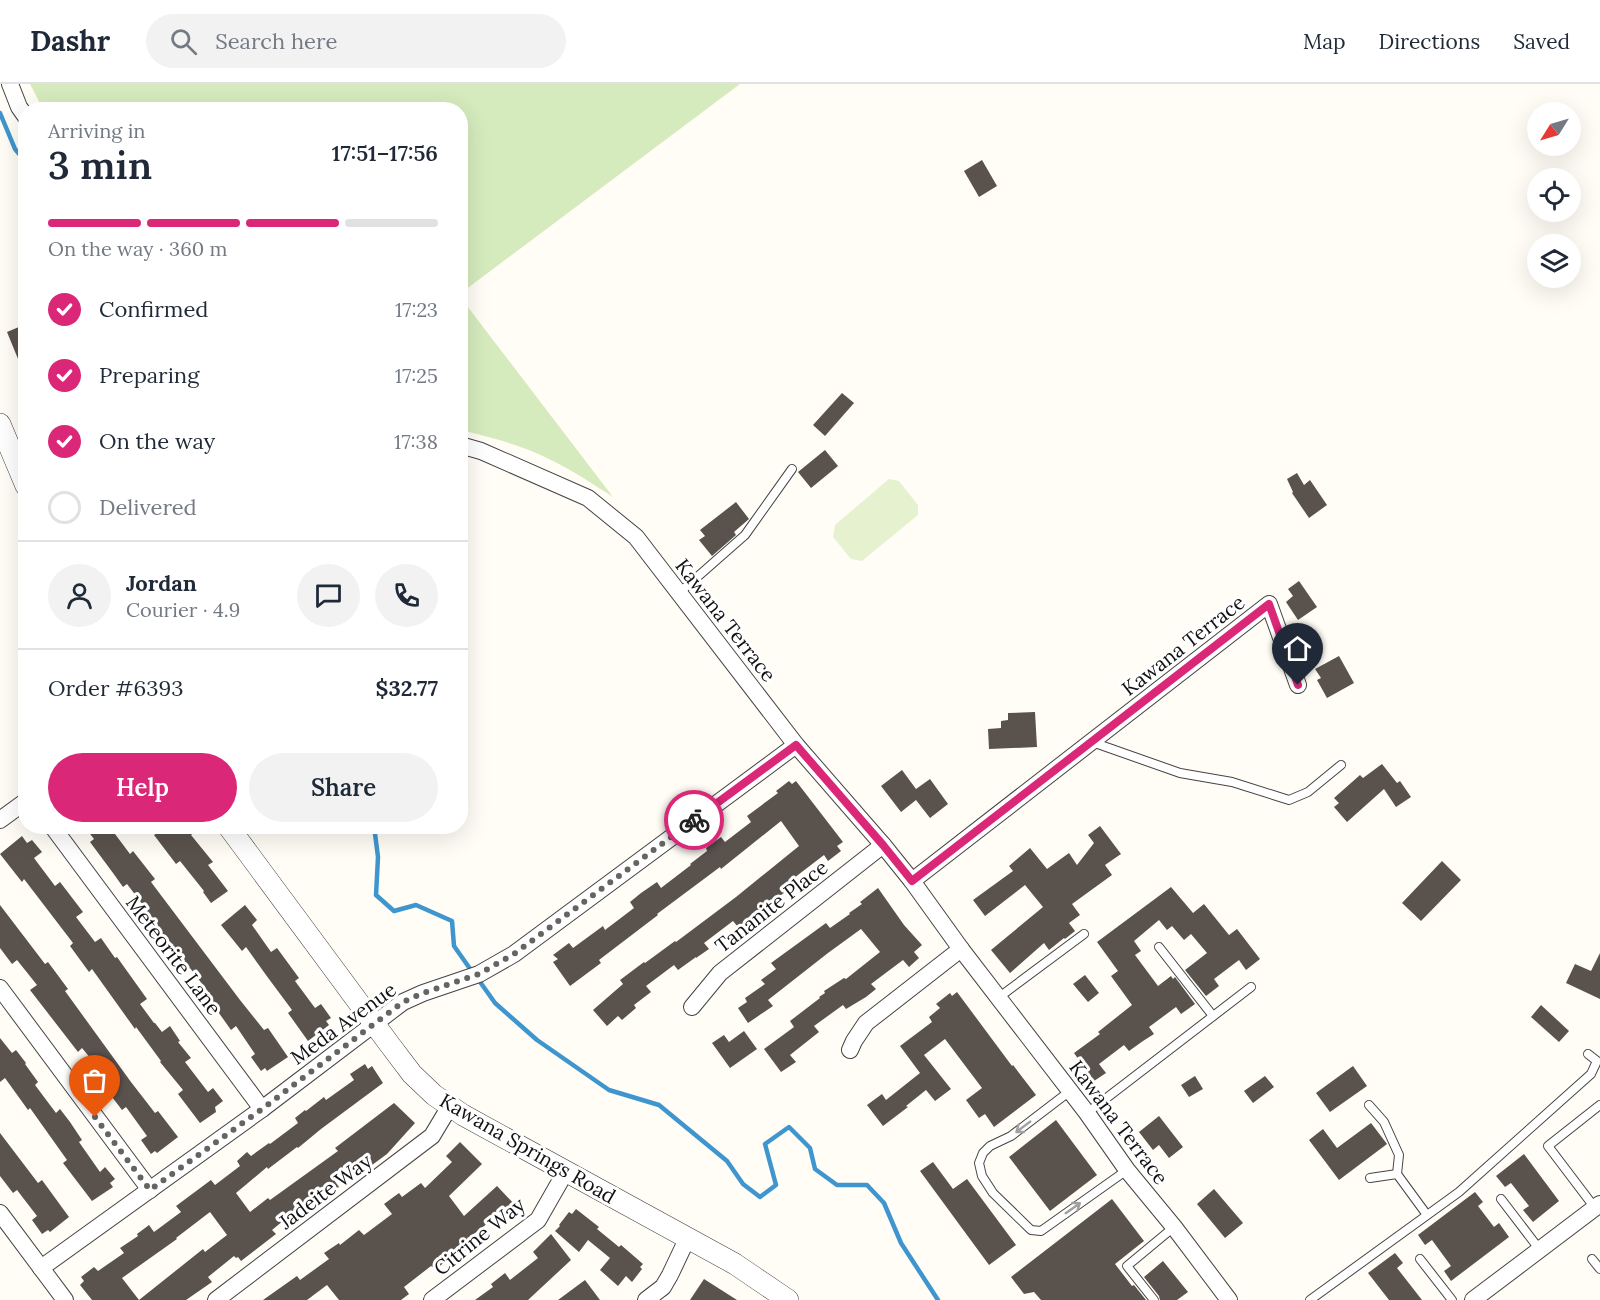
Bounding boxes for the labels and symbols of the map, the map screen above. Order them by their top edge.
north arrow [1527,102,1581,156]
street label: Kawana Terrace [670,554,782,687]
street label: Kawana Terrace [1117,589,1250,701]
pin [1272,623,1323,685]
courier [664,790,724,850]
street label: Tananite Place [710,854,832,958]
street label: Meteorite Lane [121,890,227,1020]
street label: Meda Avenue [285,976,401,1070]
pin [69,1055,120,1117]
street label: Kawana Terrace [1064,1055,1174,1189]
street label: Kawana Springs Road [436,1087,620,1209]
one-way arrow [1016,1120,1032,1133]
street label: Jadeite Way [273,1148,377,1235]
street label: Citrine Way [428,1191,530,1280]
one-way arrow [1064,1202,1081,1214]

